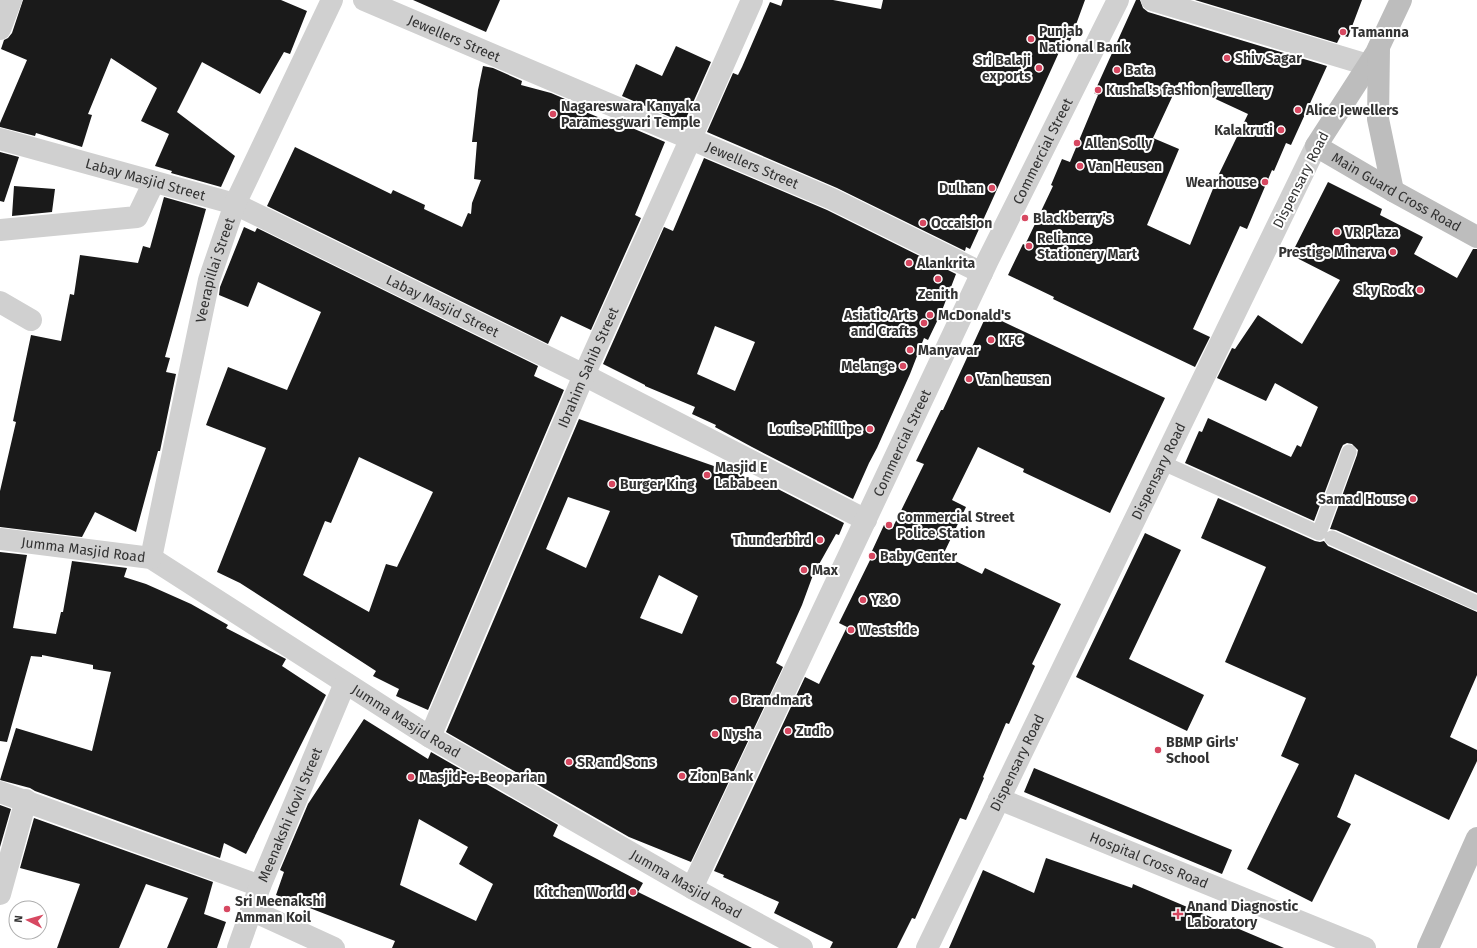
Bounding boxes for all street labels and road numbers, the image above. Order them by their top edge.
street label: Jewellers Street [405,11,504,66]
street label: Commercial Street [1009,94,1076,207]
street label: Dispensary Road [1269,129,1333,231]
street label: Jewellers Street [704,138,802,193]
street label: Main Guard Cross Road [1329,149,1464,235]
street label: Labay Masjid Street [84,155,208,204]
street label: Veerapillai Street [192,214,239,324]
street label: Labay Masjid Street [383,271,503,341]
street label: Ibrahim Sahib Street [554,303,623,430]
street label: Commercial Street [869,386,935,499]
street label: Dispensary Road [1128,420,1189,523]
street label: Jumma Masjid Road [20,533,146,566]
street label: Jumma Masjid Road [349,681,464,761]
street label: Dispensary Road [986,711,1048,814]
street label: Meenakshi Kovil Street [254,744,326,885]
street label: Hospital Cross Road [1087,828,1211,892]
street label: Jumma Masjid Road [627,846,745,922]

